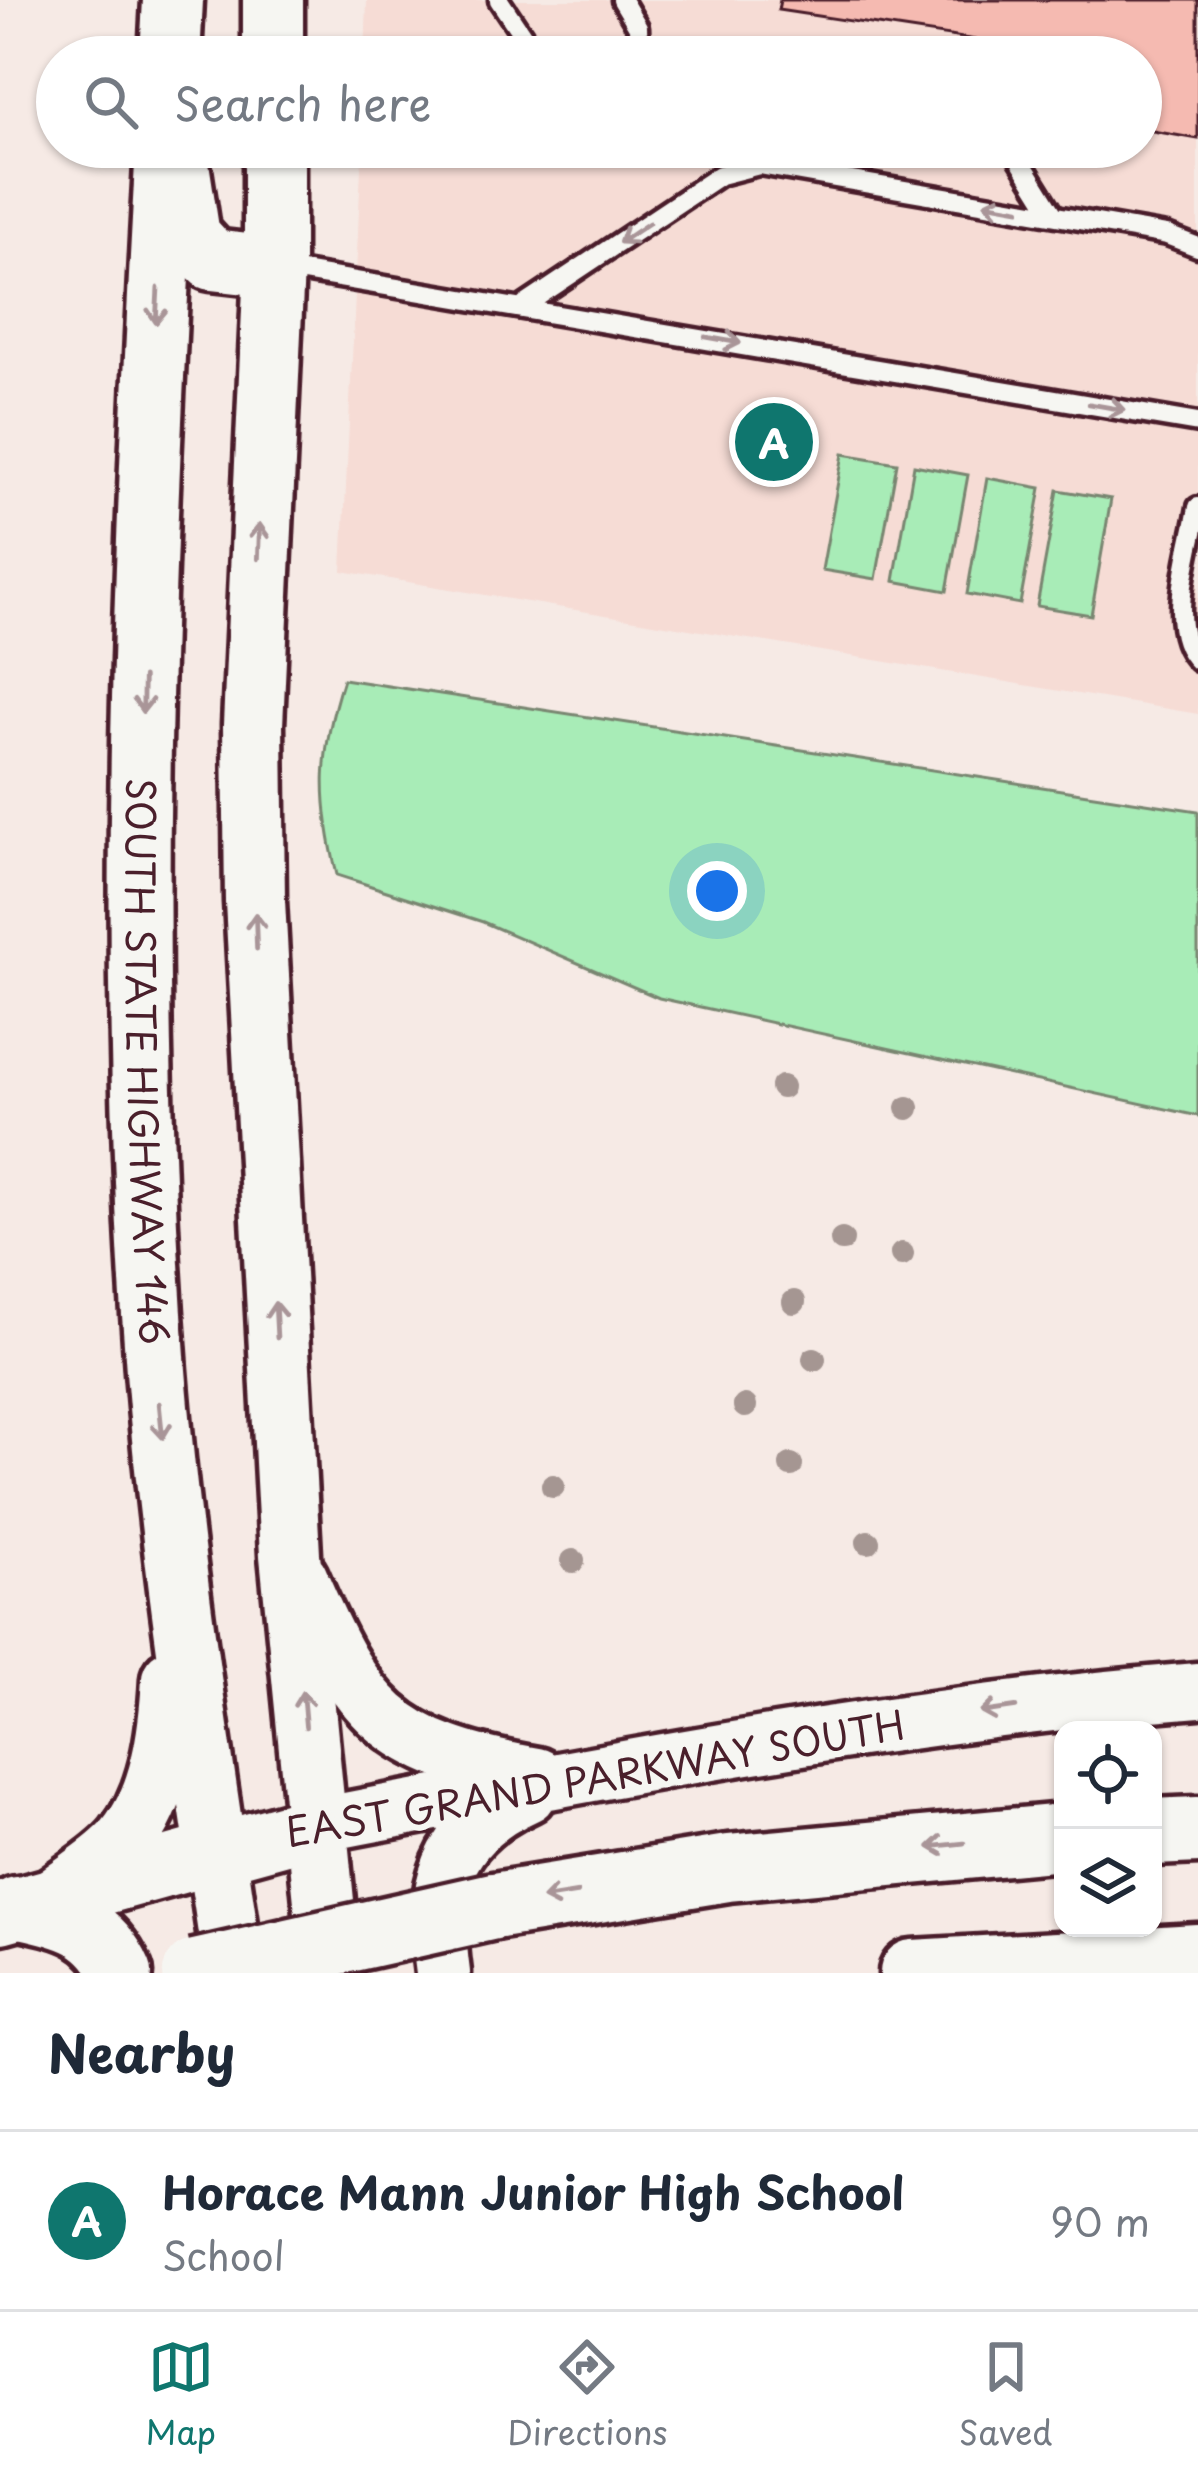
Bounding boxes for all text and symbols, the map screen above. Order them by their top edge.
search box [36,36,1162,168]
text: Search here [174,68,431,136]
icon: search [78,69,144,135]
one-way arrow [983,194,1022,217]
one-way arrow [618,220,652,245]
one-way arrow [145,286,168,325]
one-way arrow [703,329,742,352]
one-way arrow [1087,396,1126,419]
pin: A [735,397,813,487]
one-way arrow [248,522,271,561]
one-way arrow [132,675,154,714]
street label: SOUTH STATE HIGHWAY 146 [112,777,186,1347]
your location [687,861,747,921]
one-way arrow [244,912,267,951]
one-way arrow [265,1301,288,1340]
one-way arrow [150,1401,173,1440]
one-way arrow [292,1690,315,1729]
street label: EAST GRAND PARKWAY SOUTH [280,1693,909,1860]
one-way arrow [979,1699,1018,1722]
map controls [1054,1721,1162,1937]
button: locate [1054,1721,1162,1829]
button: layers [1054,1829,1162,1937]
one-way arrow [927,1834,966,1857]
one-way arrow [541,1885,580,1908]
text: Nearby [48,2013,235,2090]
text: Horace Mann Junior High School [162,2157,904,2225]
text: A [72,2191,102,2250]
text: 90 m [1050,2191,1150,2250]
text: School [162,2225,285,2284]
tab: Map [146,2334,216,2456]
tab: Directions [507,2334,668,2456]
tab: Saved [959,2334,1052,2456]

